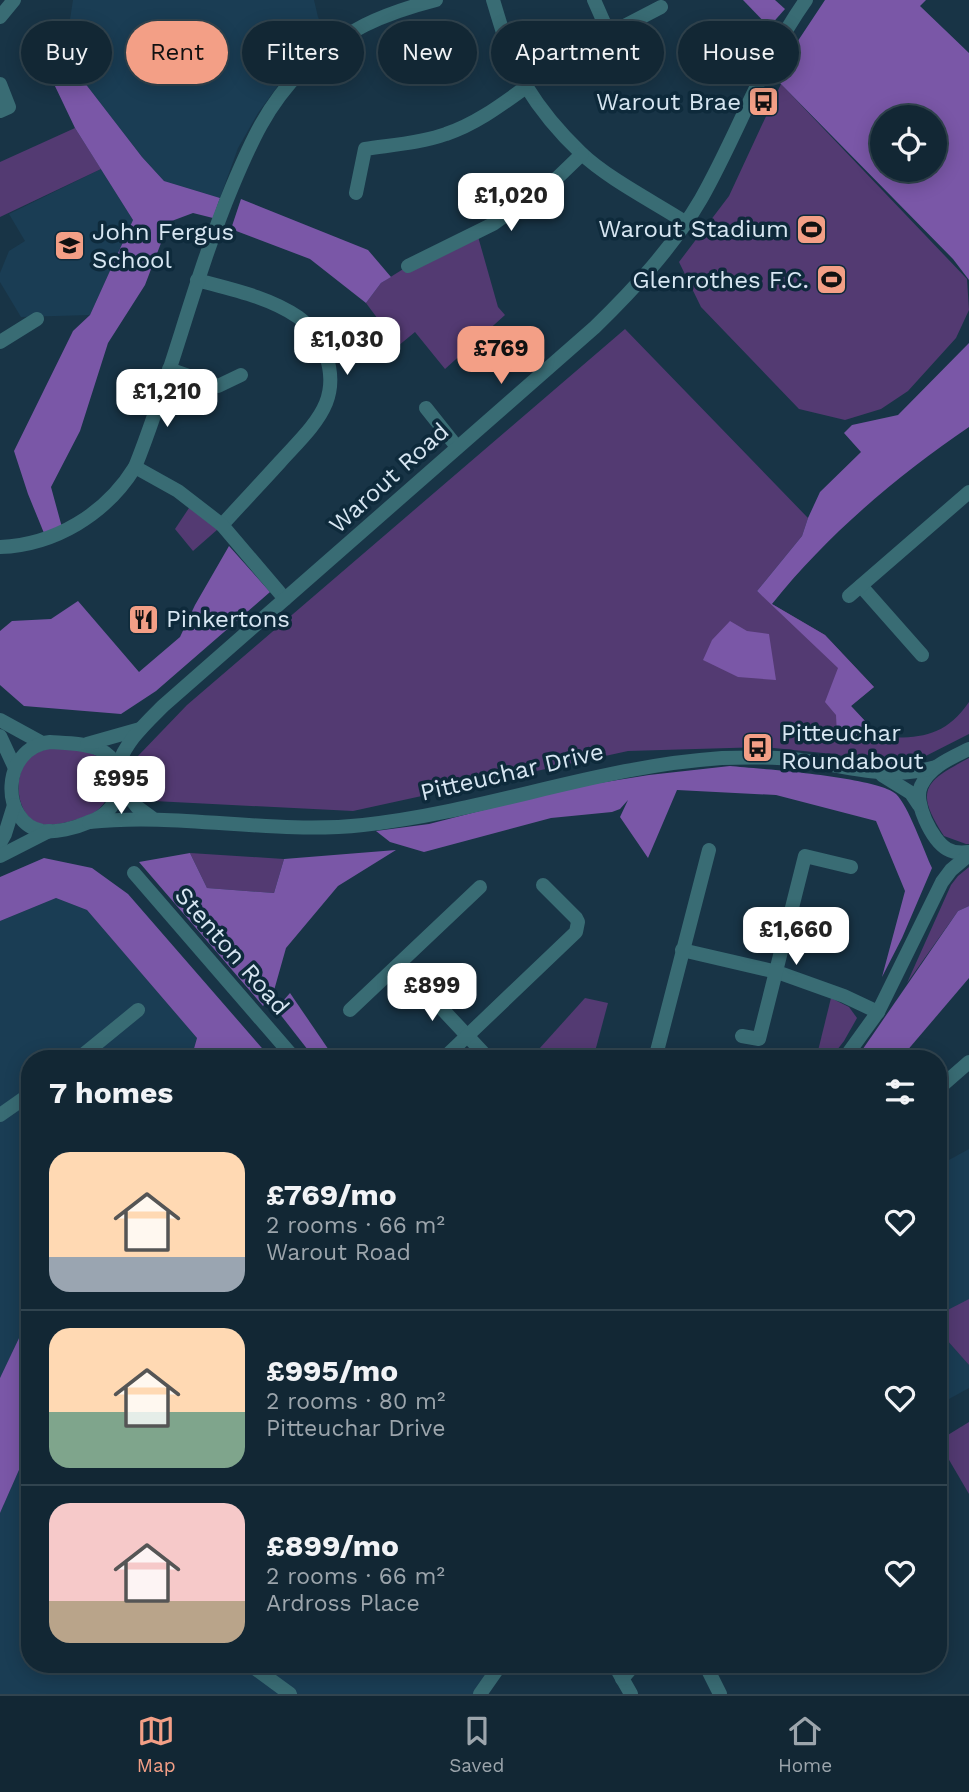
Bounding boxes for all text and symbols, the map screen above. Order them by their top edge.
chip: Buy [21,21,112,84]
chip: Rent [126,21,228,84]
chip: Filters [242,21,364,84]
chip: New [378,21,477,84]
chip: Apartment [491,21,664,84]
chip: House [678,21,799,84]
bus stop icon: Warout Brae [747,85,781,119]
place label: Warout Brae [596,88,741,116]
map controls [870,105,947,182]
button: locate [870,105,947,182]
pin: £1,020 [454,174,568,233]
text: £1,020 [474,182,548,209]
sports icon: Warout Stadium [795,212,829,246]
place label: Warout Stadium [598,215,789,243]
place label: John Fergus School [92,218,234,274]
school or university icon: John Fergus School [52,229,86,263]
sports icon: Glenrothes F.C. [815,263,849,297]
place label: Glenrothes F.C. [632,266,809,294]
pin: £1,030 [290,318,404,377]
text: £1,030 [310,326,384,353]
pin: £769 [460,326,542,386]
text: £769 [473,335,529,362]
pin: £1,210 [110,370,224,429]
text: £1,210 [132,378,202,405]
street label: Warout Road [323,417,455,539]
restaurant icon: Pinkertons [126,602,160,636]
place label: Pinkertons [166,605,290,633]
place label: Pitteuchar Roundabout [781,719,924,775]
bus stop icon: Pitteuchar Roundabout [741,730,775,764]
street label: Pitteuchar Drive [418,737,606,807]
pin: £995 [80,756,162,816]
text: £995 [93,765,149,792]
street label: Stenton Road [169,881,295,1021]
pin: £1,660 [739,908,853,967]
text: £1,660 [759,916,833,943]
pin: £899 [391,964,473,1023]
text: £899 [403,972,461,999]
icon: filters [881,1073,919,1111]
text: 7 homes [49,1075,173,1110]
text: £769/mo [266,1177,397,1212]
icon: home [105,1180,189,1264]
icon: heart [881,1203,919,1241]
text: 2 rooms · 66 m² [266,1212,445,1239]
text: Warout Road [266,1239,411,1266]
text: £995/mo [266,1353,398,1388]
icon: home [105,1356,189,1440]
icon: heart [881,1379,919,1417]
text: 2 rooms · 80 m² [266,1388,445,1415]
text: Pitteuchar Drive [266,1415,445,1442]
text: £899/mo [266,1528,399,1563]
icon: home [105,1531,189,1615]
icon: heart [881,1554,919,1592]
text: 2 rooms · 66 m² [266,1563,445,1590]
text: Ardross Place [266,1590,420,1617]
tab: Map [137,1712,176,1777]
tab: Saved [449,1712,504,1777]
tab: Home [778,1712,832,1777]

